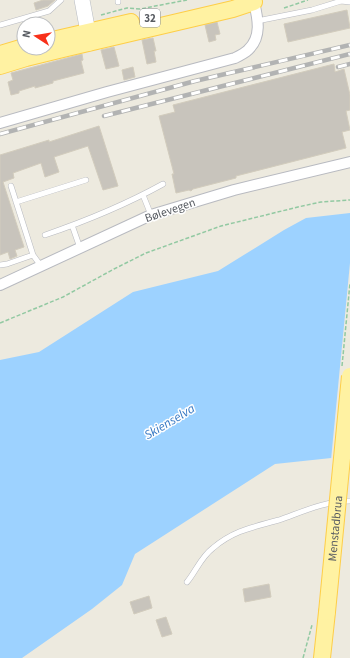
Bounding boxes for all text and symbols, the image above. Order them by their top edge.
road number: 32 [140,9,160,27]
north arrow [16,16,56,56]
text: N [19,29,35,39]
street label: Bølevegen [143,194,198,227]
water label: Skienselva [141,400,198,444]
street label: Menstadbrua [324,495,347,562]

